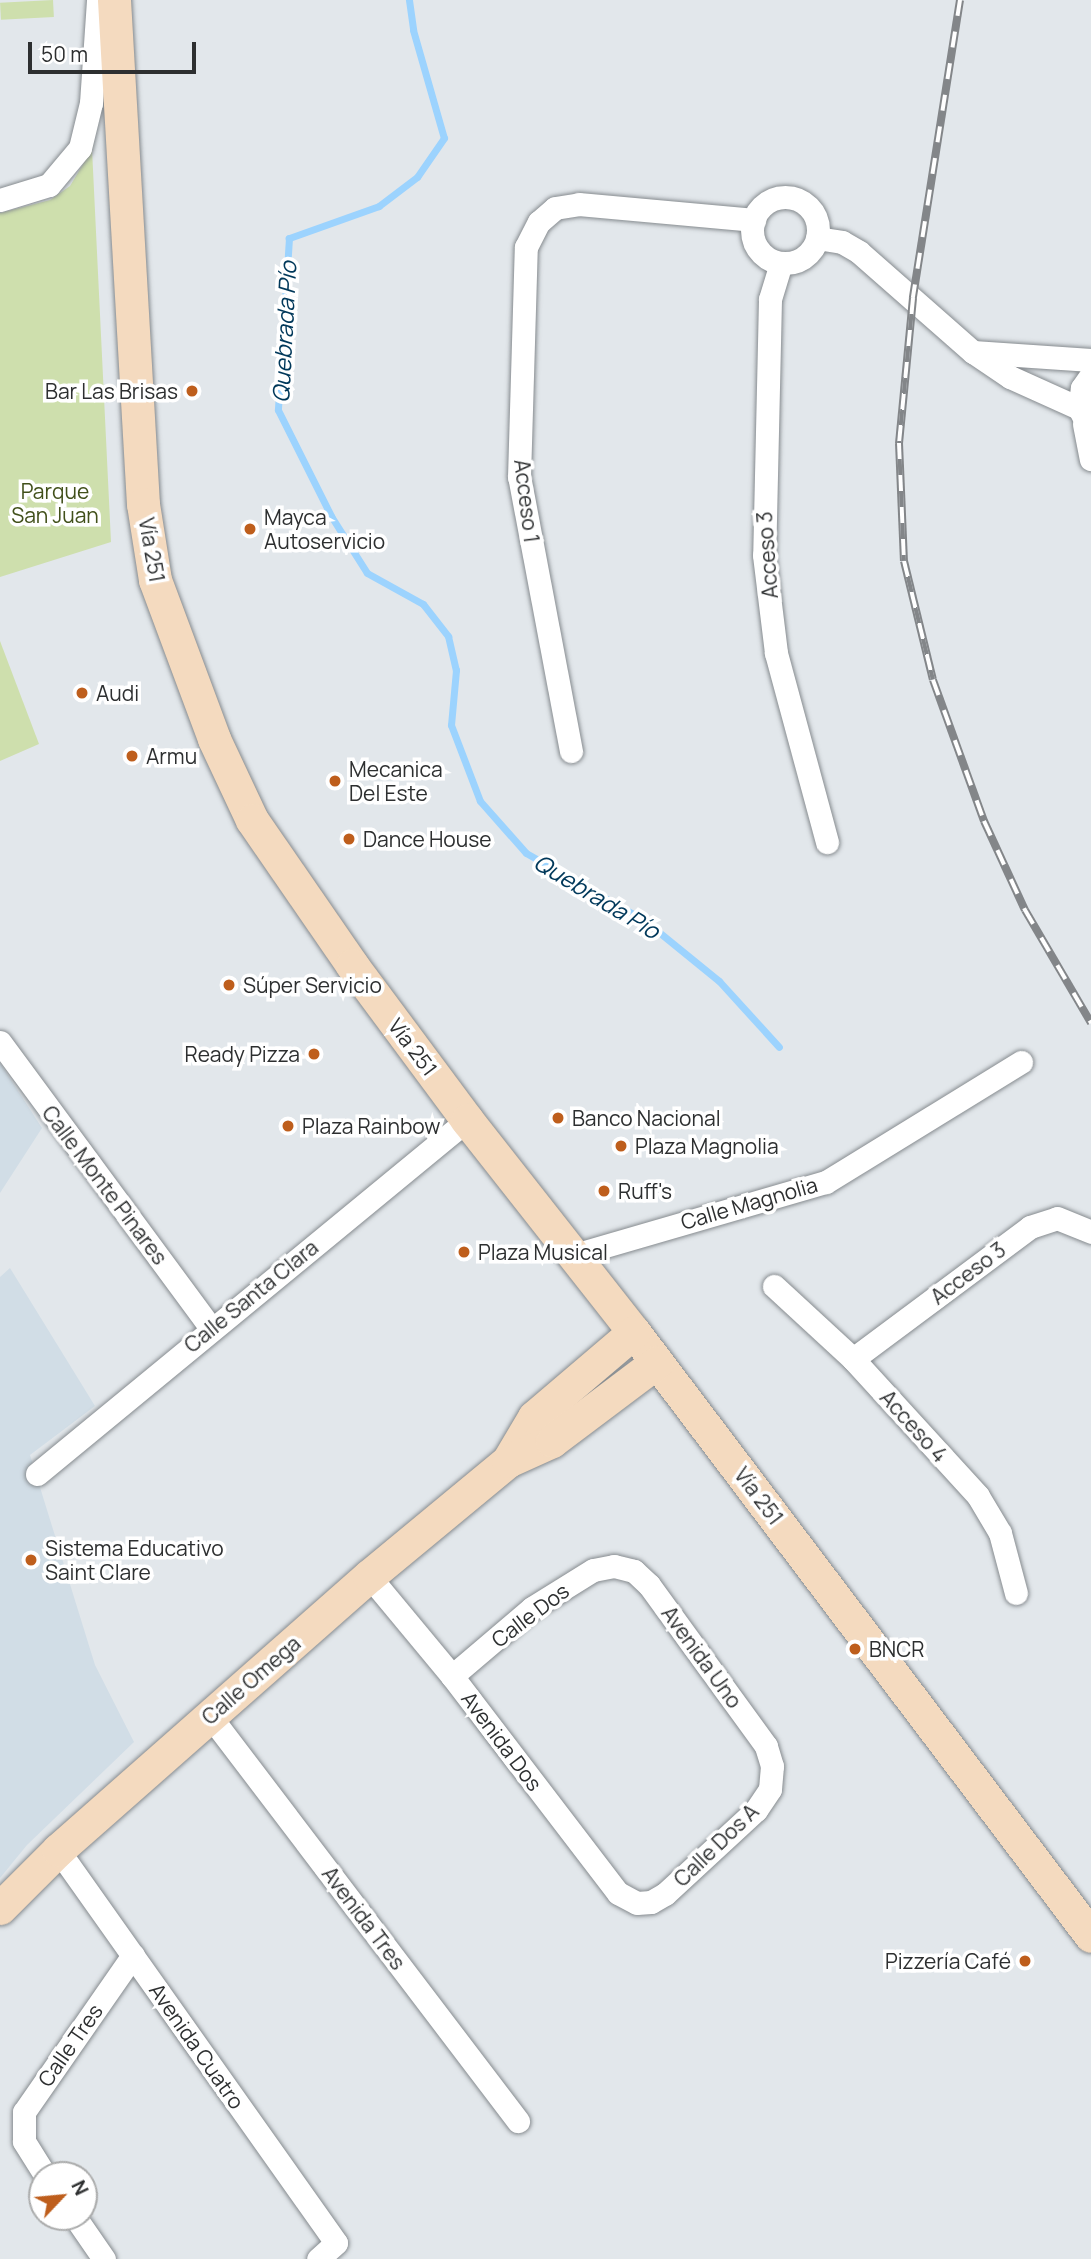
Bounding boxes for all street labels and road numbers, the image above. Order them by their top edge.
street label: Acceso 1 [509,458,545,544]
street label: Acceso 3 [751,511,783,599]
street label: Vía 251 [134,516,170,584]
street label: Vía 251 [383,1013,443,1081]
street label: Calle Monte Pinares [37,1101,173,1269]
street label: Calle Magnolia [678,1171,820,1235]
street label: Calle Santa Clara [179,1234,323,1358]
street label: Acceso 3 [925,1237,1011,1309]
street label: Acceso 4 [875,1385,953,1467]
street label: Vía 251 [729,1462,789,1530]
street label: Calle Dos [486,1578,574,1652]
street label: Avenida Uno [657,1601,747,1713]
street label: Calle Omega [197,1630,305,1730]
street label: Avenida Dos [456,1686,548,1796]
street label: Calle Dos A [668,1798,764,1892]
street label: Avenida Tres [317,1862,411,1974]
street label: Avenida Cuatro [144,1978,250,2114]
street label: Calle Tres [32,1999,108,2091]

